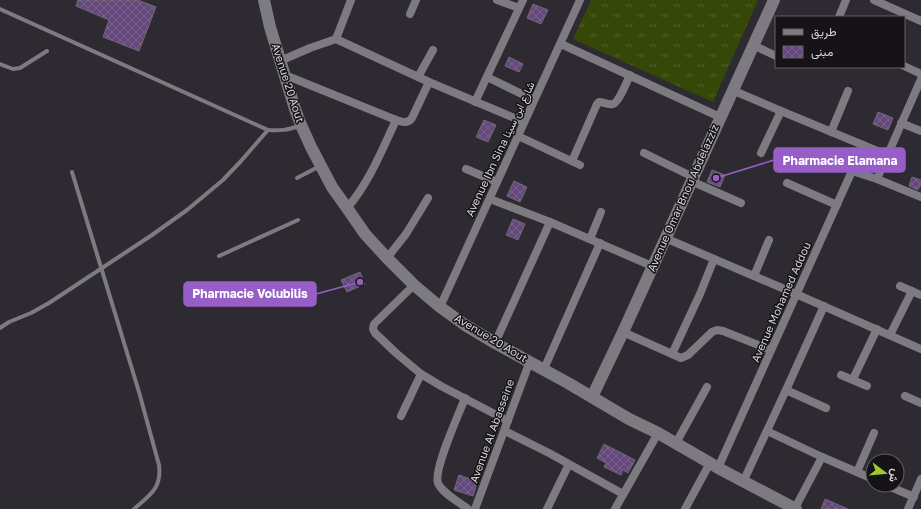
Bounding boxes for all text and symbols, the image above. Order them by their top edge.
legend [775,16,905,68]
text: طريق [811,24,837,40]
street label: Avenue 20 Aout [270,42,307,124]
text: مبنى [811,44,833,60]
street label: Avenue Ibn Sina شارع ابن سينا [462,79,539,219]
street label: Avenue Omar Bnou Abdelazziz [644,122,721,273]
callout: Pharmacie Elamana [774,148,905,172]
text: Pharmacie Elamana [783,153,897,168]
street label: Avenue Mohamed Addou [748,240,813,364]
callout: Pharmacie Volubilis [184,282,316,306]
text: Pharmacie Volubilis [192,286,308,301]
street label: Avenue 20 Aout [453,311,530,364]
street label: Avenue Al Abasseine [467,377,516,484]
north arrow [865,453,905,493]
text: ش [886,467,903,484]

